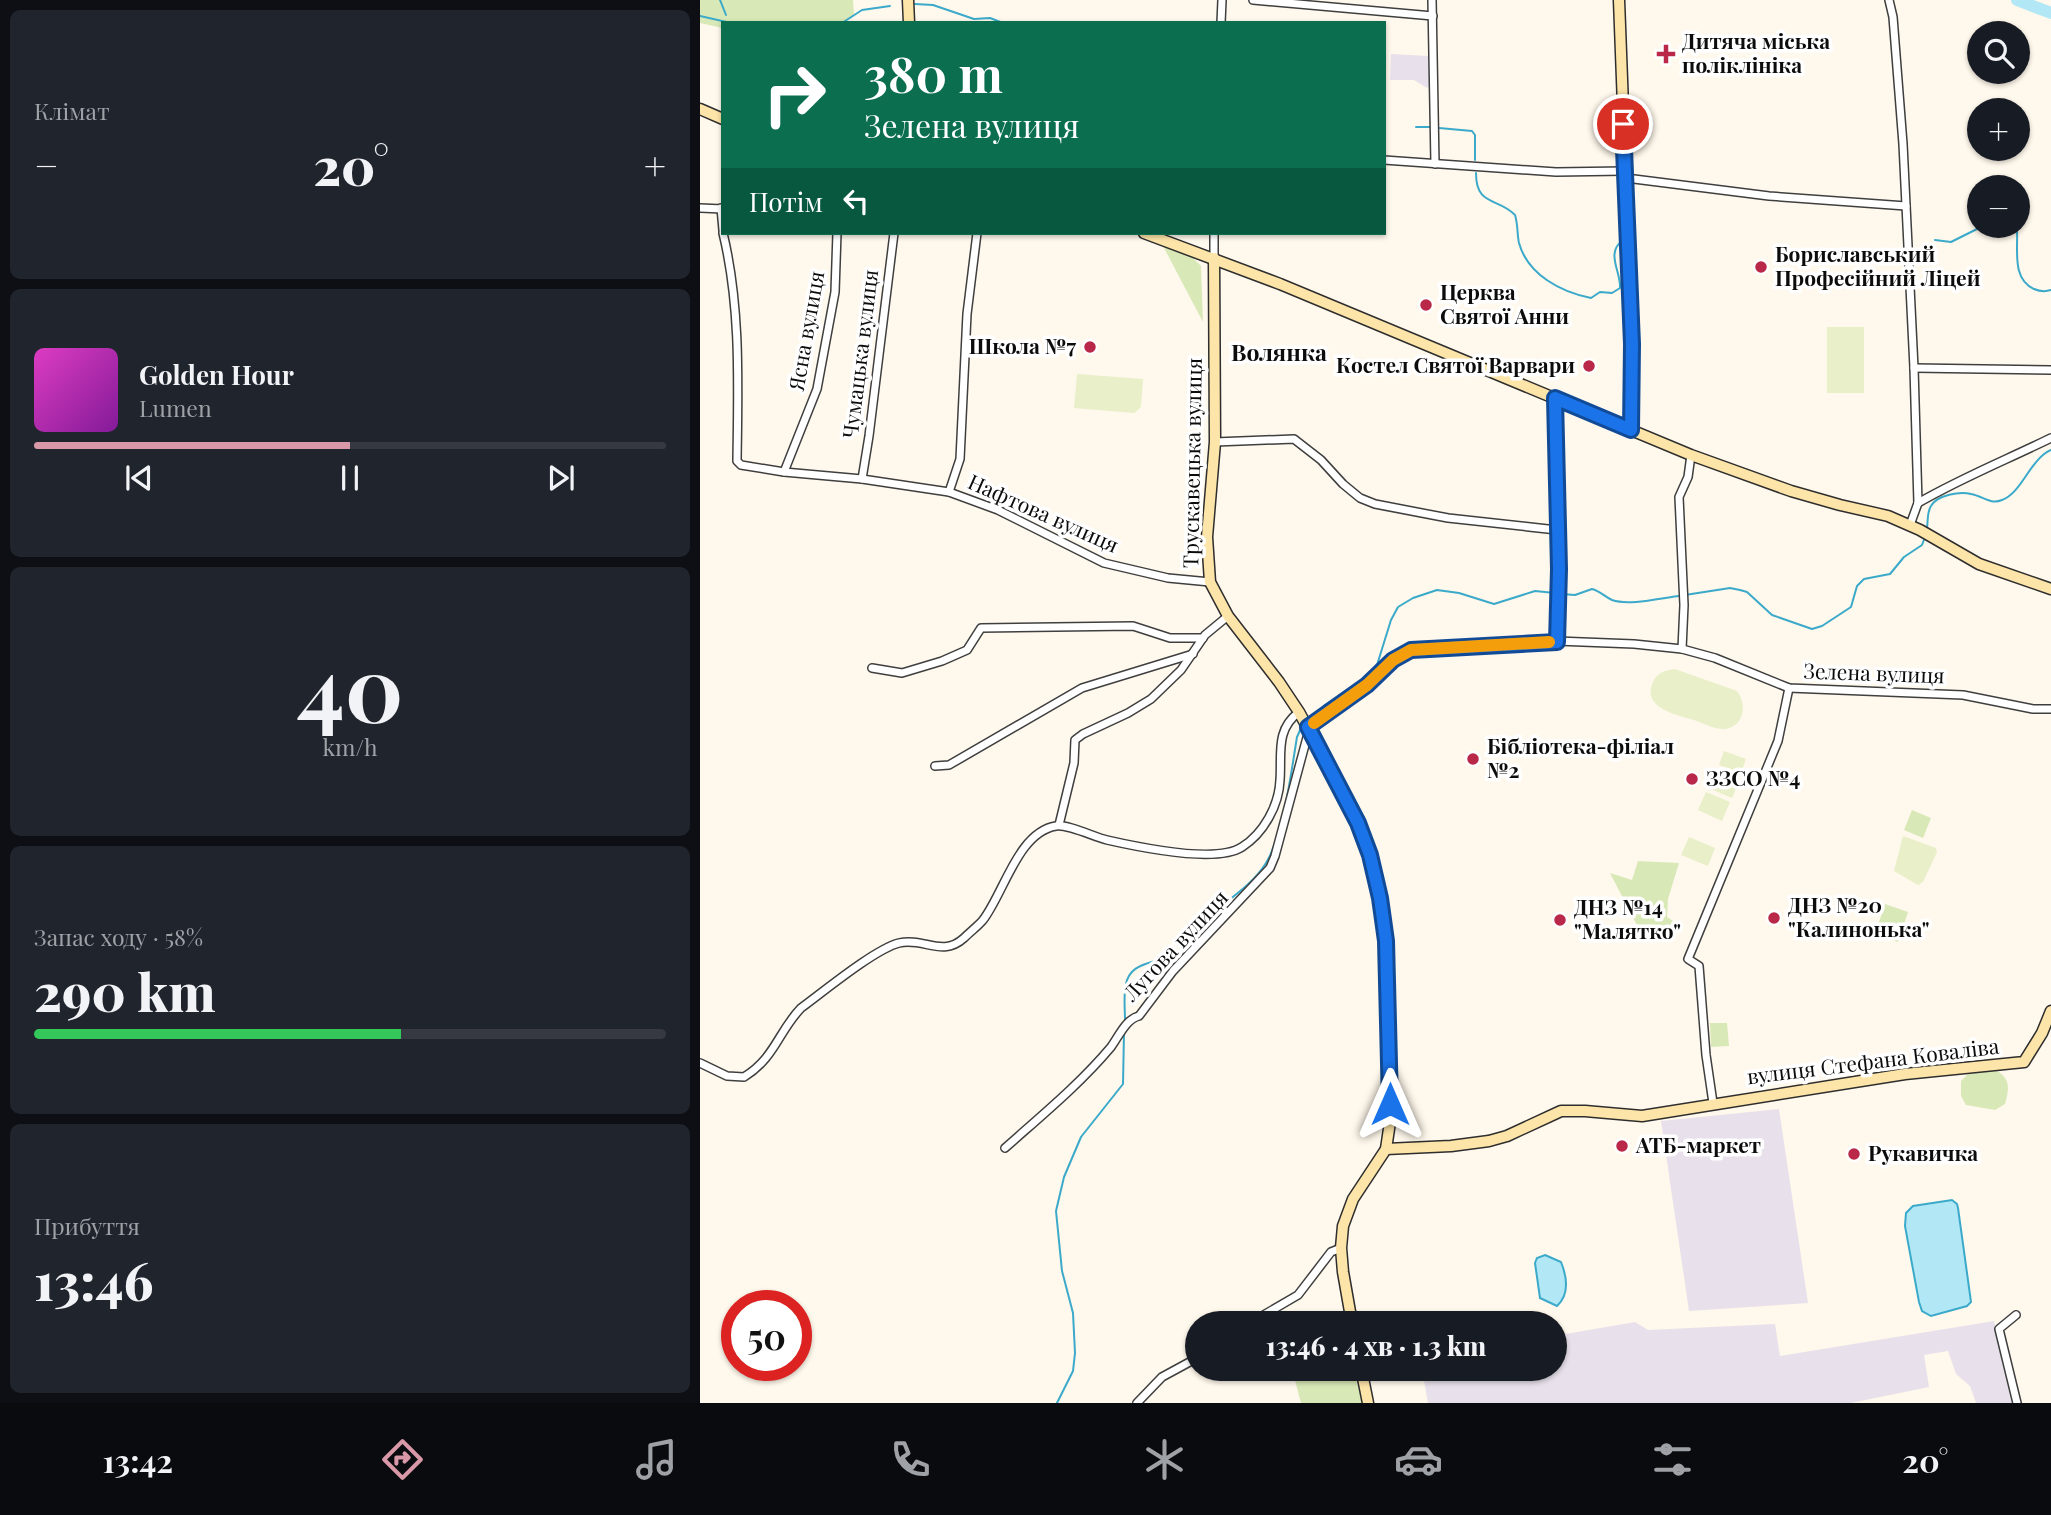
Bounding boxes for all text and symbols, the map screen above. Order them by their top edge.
map controls [1967,21,2030,238]
button: search [1967,21,2030,84]
place label: Дитяча міська поліклініка [1682,26,1830,78]
text: 380 m [864,40,1003,105]
marker: Дитяча міська поліклініка [1656,44,1676,64]
icon: right [749,49,840,140]
pin [1593,94,1653,154]
text: Клімат [34,95,110,126]
button: + [1967,98,2030,161]
text: Зелена вулиця [864,103,1079,146]
icon: arrive [1604,105,1642,143]
text: 20° [313,130,389,199]
text: − [34,139,59,190]
text: + [644,139,666,190]
button: − [1967,175,2030,238]
icon: left [837,182,875,220]
text: Потім [749,184,823,219]
place label: Бориславський Професійний Ліцей [1775,239,1981,291]
marker: Бориславський Професійний Ліцей [1753,259,1769,275]
street label: Чумацька вулиця [835,268,883,440]
street label: Ясна вулиця [781,269,829,394]
place label: Церква Святої Анни [1440,277,1569,329]
marker: Церква Святої Анни [1418,297,1434,313]
place label: Школа №7 [969,331,1076,359]
district label: Волянка [1231,336,1327,367]
marker: Школа №7 [1082,339,1098,355]
place label: Костел Святої Варвари [1336,350,1575,378]
text: Golden Hour [139,357,294,392]
street label: Трускавецька вулиця [1175,358,1207,568]
marker: Костел Святої Варвари [1581,358,1597,374]
text: Lumen [139,392,212,423]
icon: previous [120,459,158,497]
icon: pause [331,459,369,497]
icon: next [542,459,580,497]
street label: Нафтова вулиця [964,466,1124,558]
text: 40 [297,625,403,746]
street label: Зелена вулиця [1803,656,1945,688]
text: km/h [322,731,378,762]
place label: Бібліотека-філіал №2 [1487,731,1674,783]
marker: Бібліотека-філіал №2 [1465,751,1481,767]
place label: ЗЗСО №4 [1706,763,1800,791]
marker: ЗЗСО №4 [1684,771,1700,787]
street label: Лугова вулиця [1115,883,1233,1007]
place label: ДНЗ №20 "Калинонька" [1788,890,1930,942]
place label: ДНЗ №14 "Малятко" [1574,892,1681,944]
marker: ДНЗ №20 "Калинонька" [1766,910,1782,926]
marker: ДНЗ №14 "Малятко" [1552,912,1568,928]
text: Запас ходу · 58% [34,921,203,952]
text: 290 km [34,956,216,1025]
street label: вулиця Стефана Коваліва [1745,1031,2001,1089]
position arrow [1353,1067,1427,1141]
place label: АТБ-маркет [1635,1130,1761,1158]
marker: АТБ-маркет [1614,1138,1630,1154]
place label: Рукавичка [1868,1138,1978,1166]
marker: Рукавичка [1846,1146,1862,1162]
text: Прибуття [34,1210,140,1241]
text: 13:46 [34,1245,153,1314]
speed limit sign: 50 [721,1290,812,1381]
text: 13:46 · 4 хв · 1.3 km [1266,1328,1486,1363]
icon: directions [378,1435,427,1484]
icon: music [632,1435,681,1484]
icon: phone [886,1435,935,1484]
icon: climate [1140,1435,1189,1484]
icon: car [1394,1435,1443,1484]
icon: filters [1648,1435,1697,1484]
text: 13:42 [103,1438,173,1481]
text: 20° [1902,1438,1948,1481]

